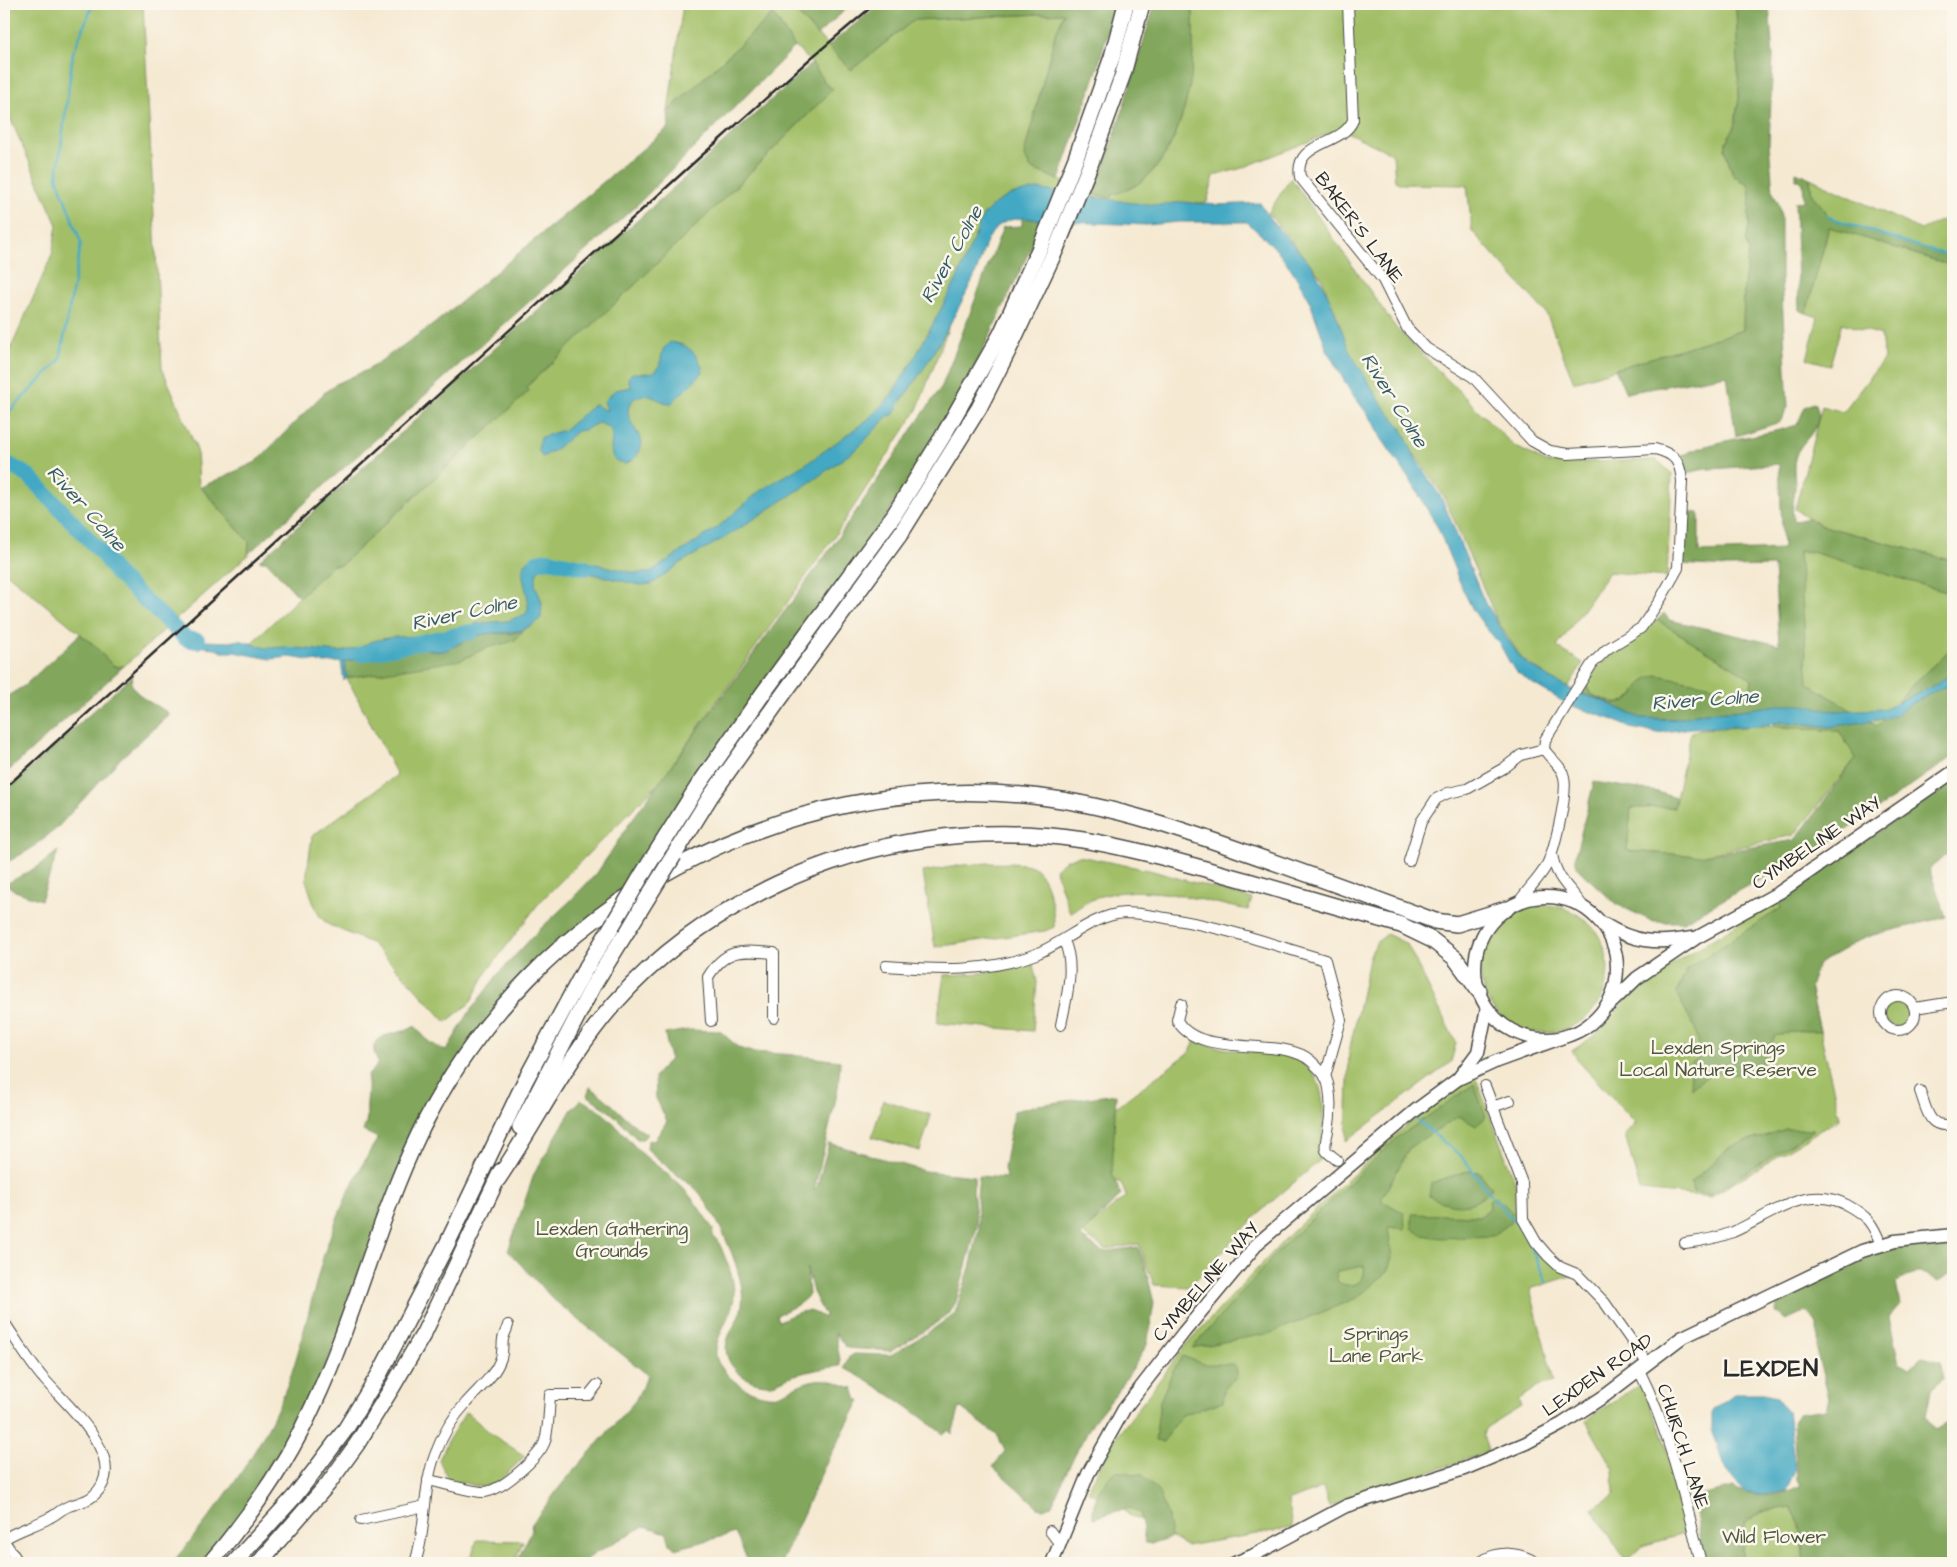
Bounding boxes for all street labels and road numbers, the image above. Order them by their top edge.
street label: BAKER'S LANE [1308,167,1410,289]
street label: CYMBELINE WAY [1747,790,1887,897]
street label: CYMBELINE WAY [1146,1216,1266,1348]
street label: LEXDEN ROAD [1537,1327,1659,1423]
street label: CHURCH LANE [1650,1380,1716,1513]

